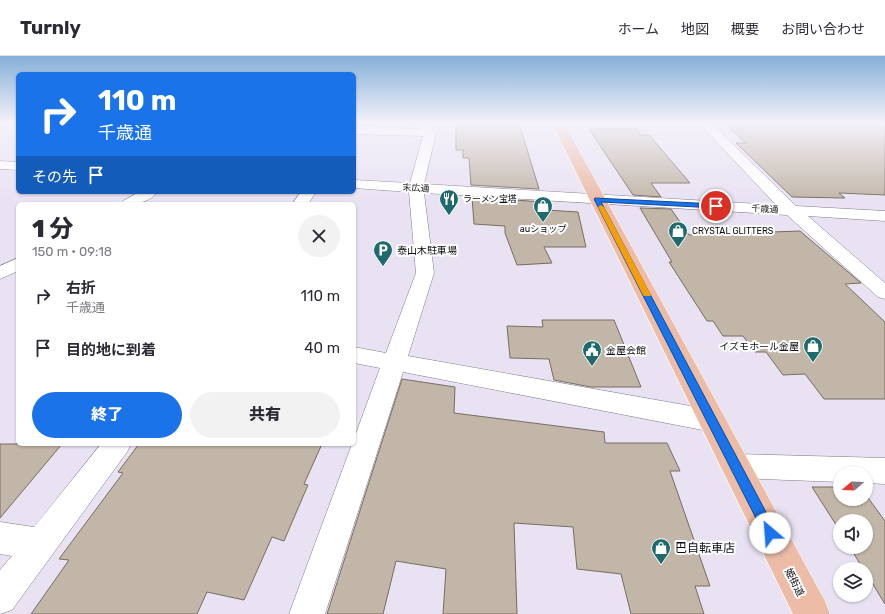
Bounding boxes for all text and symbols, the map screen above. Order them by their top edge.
text: Turnly [20,16,81,39]
text: ホーム [617,21,659,38]
text: 地図 [681,21,709,38]
text: 概要 [731,21,759,38]
text: お問い合わせ [781,21,865,38]
text: 110 m [98,84,176,117]
icon: right [32,88,84,140]
text: 千歳通 [98,122,152,144]
icon: arrive [85,164,107,186]
text: その先 [32,168,77,186]
street label: 末広通 [402,182,430,194]
restaurant icon: ラーメン宝塔 [438,188,460,216]
pin [699,189,733,223]
place label: ラーメン宝塔 [463,194,517,204]
shop icon: auショップ [532,195,554,223]
icon: arrive [705,195,727,217]
street label: 千歳通 [751,203,779,215]
text: 1 分 [32,215,73,243]
button: close [298,215,340,257]
shop icon: CRYSTAL GLITTERS [667,220,689,248]
place label: auショップ [520,224,566,234]
place label: CRYSTAL GLITTERS [692,226,774,236]
parking icon: 泰山木駐車場 [372,239,394,267]
text: 150 m · 09:18 [32,244,112,259]
place label: 泰山木駐車場 [397,245,457,257]
text: 右折 [66,279,96,297]
icon: right [32,285,54,307]
text: 110 m [301,287,340,305]
text: 千歳通 [66,300,105,315]
shop icon: イズモホール金屋 [802,335,824,363]
icon: arrive [32,337,54,359]
text: 40 m [304,339,340,357]
public building icon: 金屋会館 [581,339,603,367]
text: 目的地に到着 [66,341,156,359]
place label: イズモホール金屋 [719,341,799,353]
place label: 金屋会館 [606,345,646,357]
button: 終了 [32,392,182,438]
button: 共有 [190,392,340,438]
north arrow [833,466,873,506]
map controls [833,466,873,602]
position arrow [749,512,791,554]
button: sound [833,514,873,554]
shop icon: 巴自転車店 [650,537,672,565]
place label: 巴自転車店 [675,541,735,555]
button: layers [833,562,873,602]
street label: 姫街道 [782,566,806,599]

